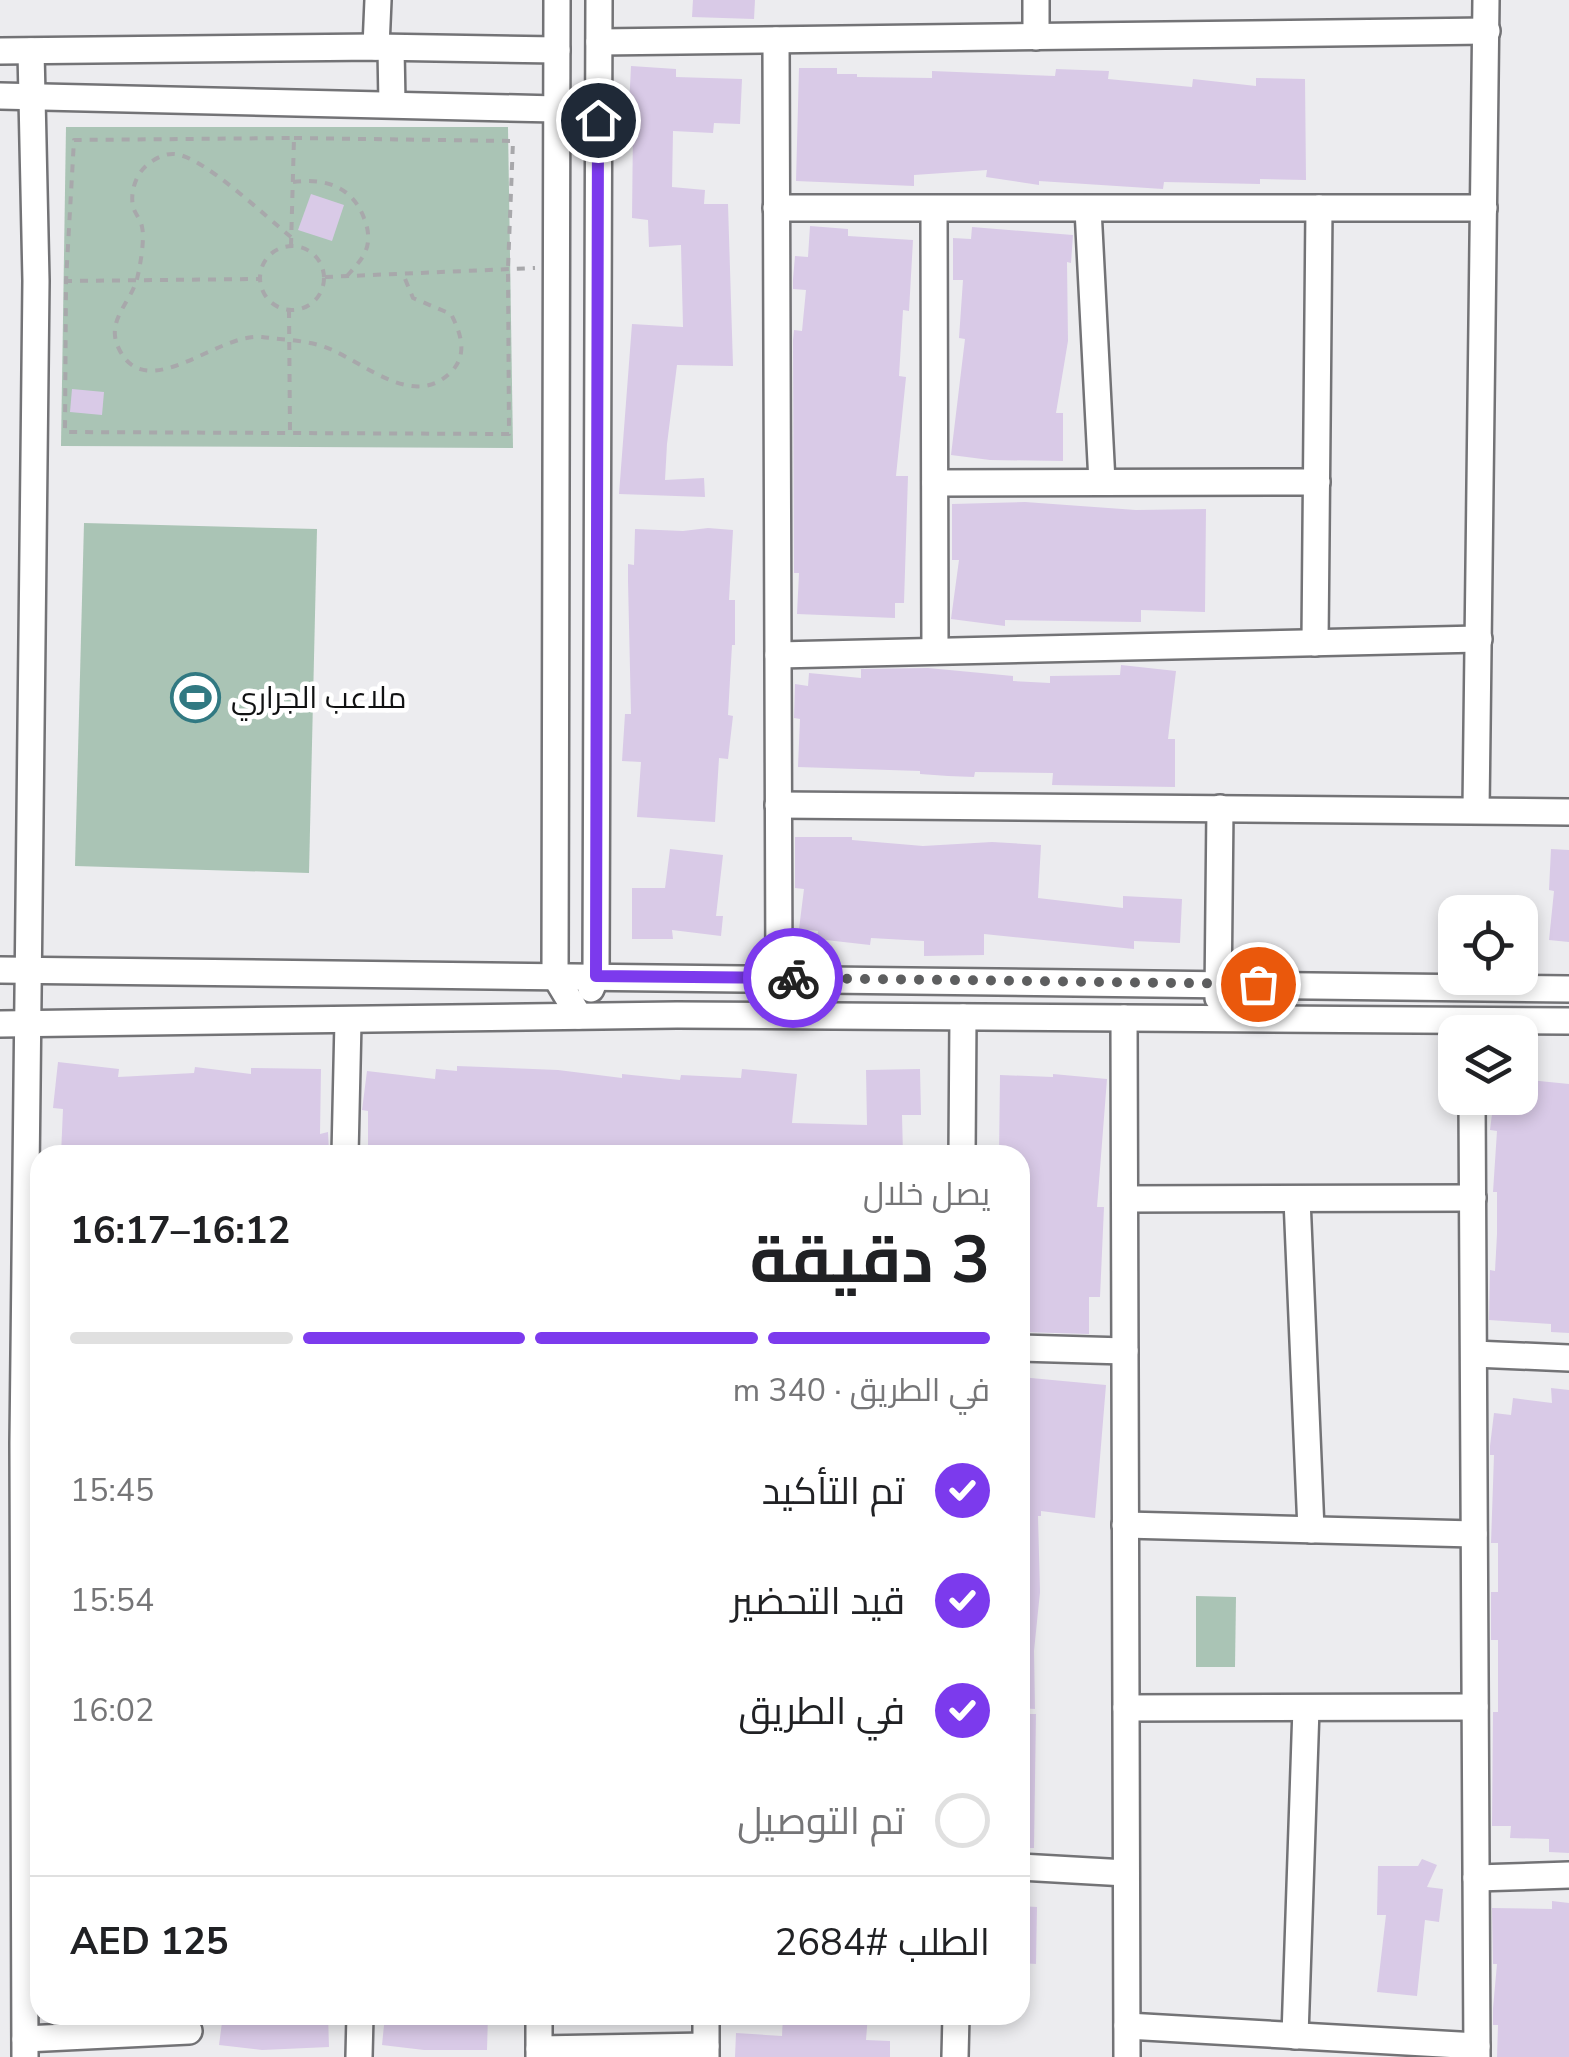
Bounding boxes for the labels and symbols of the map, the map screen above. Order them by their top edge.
pin [556,78,641,163]
sports icon: ملاعب الجراري [170,672,222,724]
place label: ملاعب الجراري [231,678,407,721]
courier [743,928,843,1028]
pin [1216,942,1301,1027]

